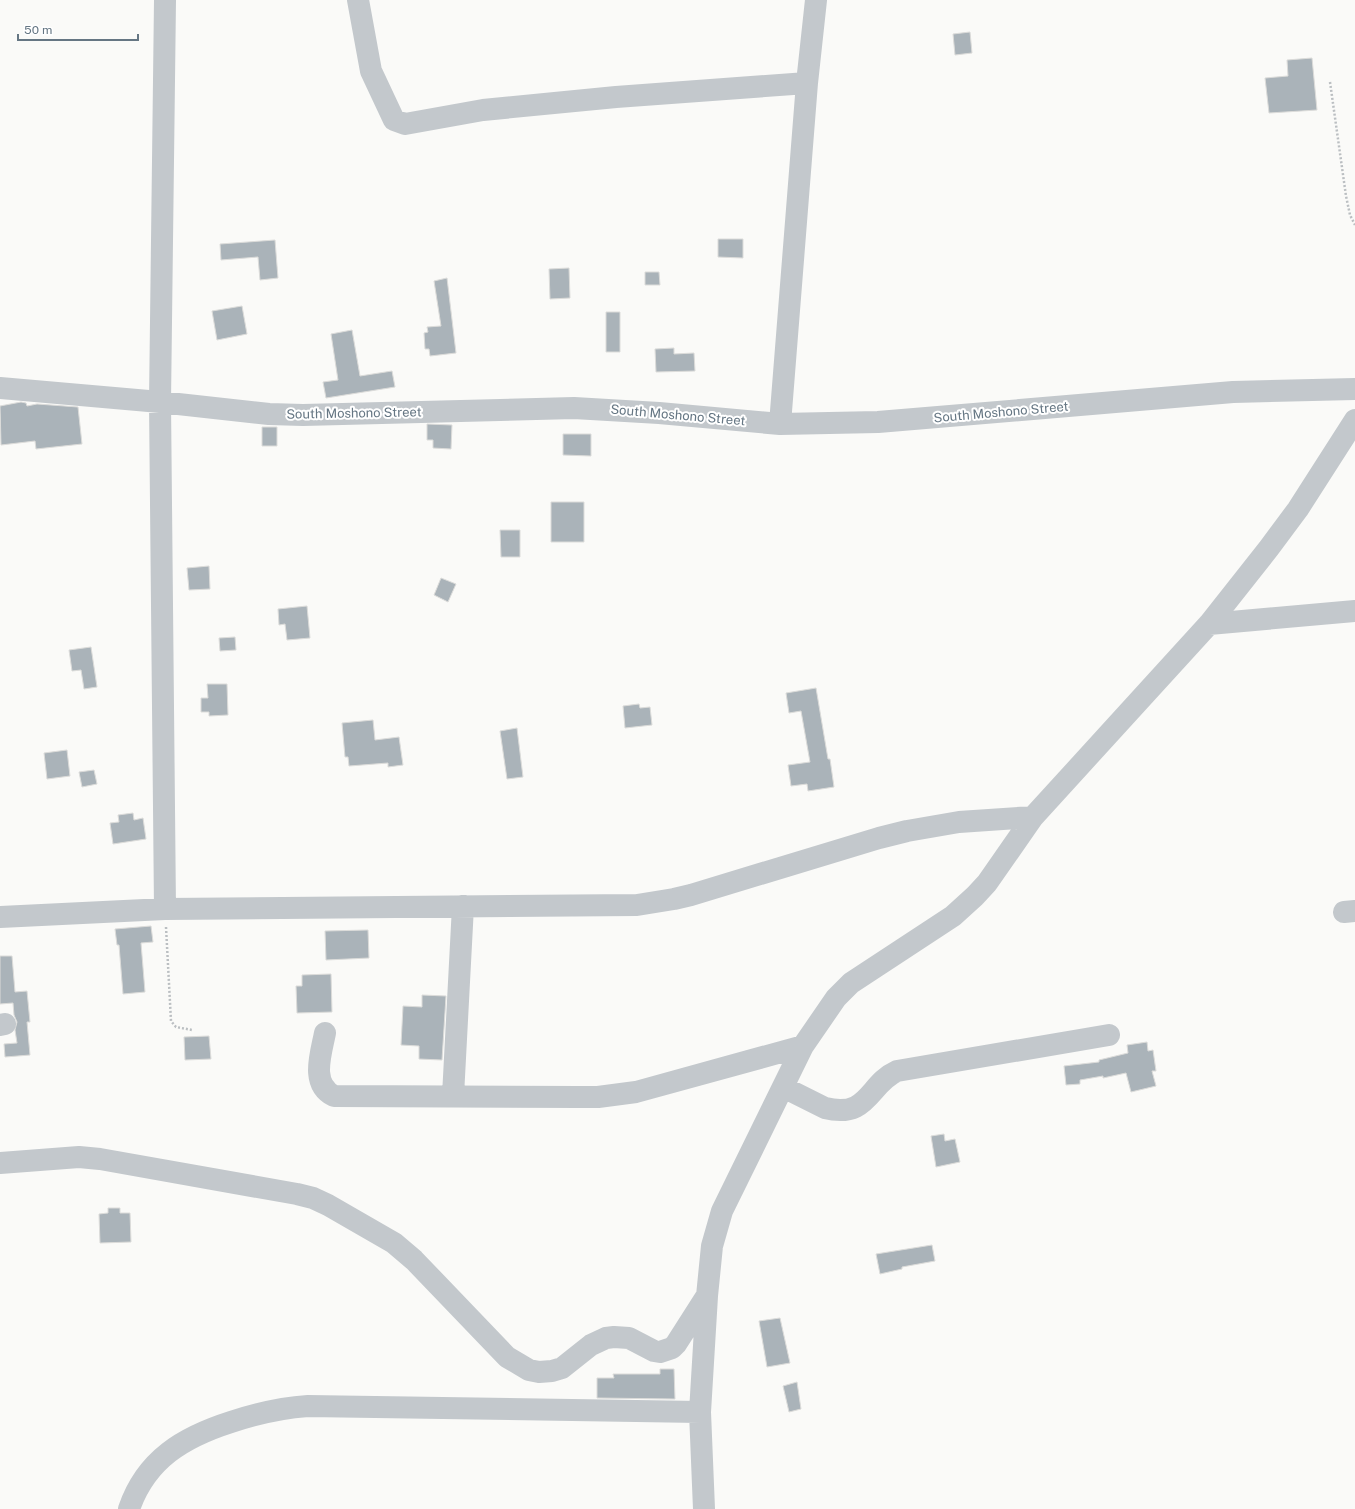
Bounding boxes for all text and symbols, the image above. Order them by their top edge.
scale bar [18,16,138,42]
text: 50 m [24,23,52,37]
street label: South Moshono Street [933,399,1069,425]
street label: South Moshono Street [610,402,746,428]
street label: South Moshono Street [286,404,422,422]

